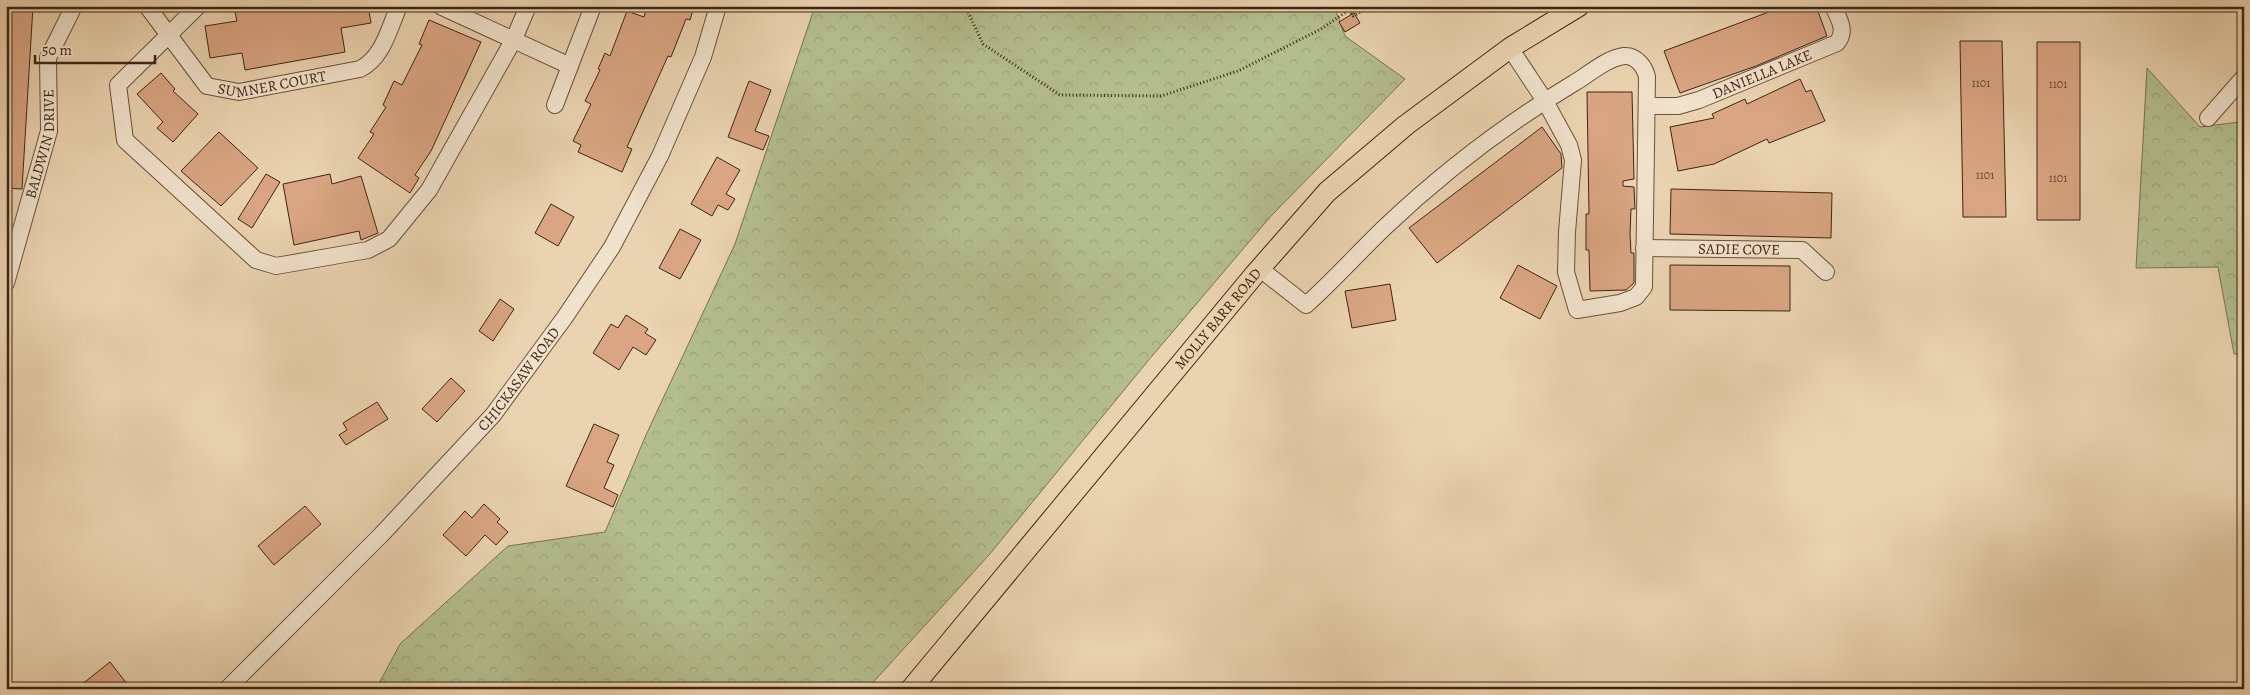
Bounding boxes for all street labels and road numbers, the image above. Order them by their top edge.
street label: DANIELLA LAKE [1709,44,1815,104]
street label: SUMNER COURT [216,66,328,102]
street label: BALDWIN DRIVE [20,89,59,201]
street label: SADIE COVE [1698,239,1780,260]
street label: MOLLY BARR ROAD [1170,264,1266,374]
street label: CHICKASAW ROAD [473,323,564,435]

